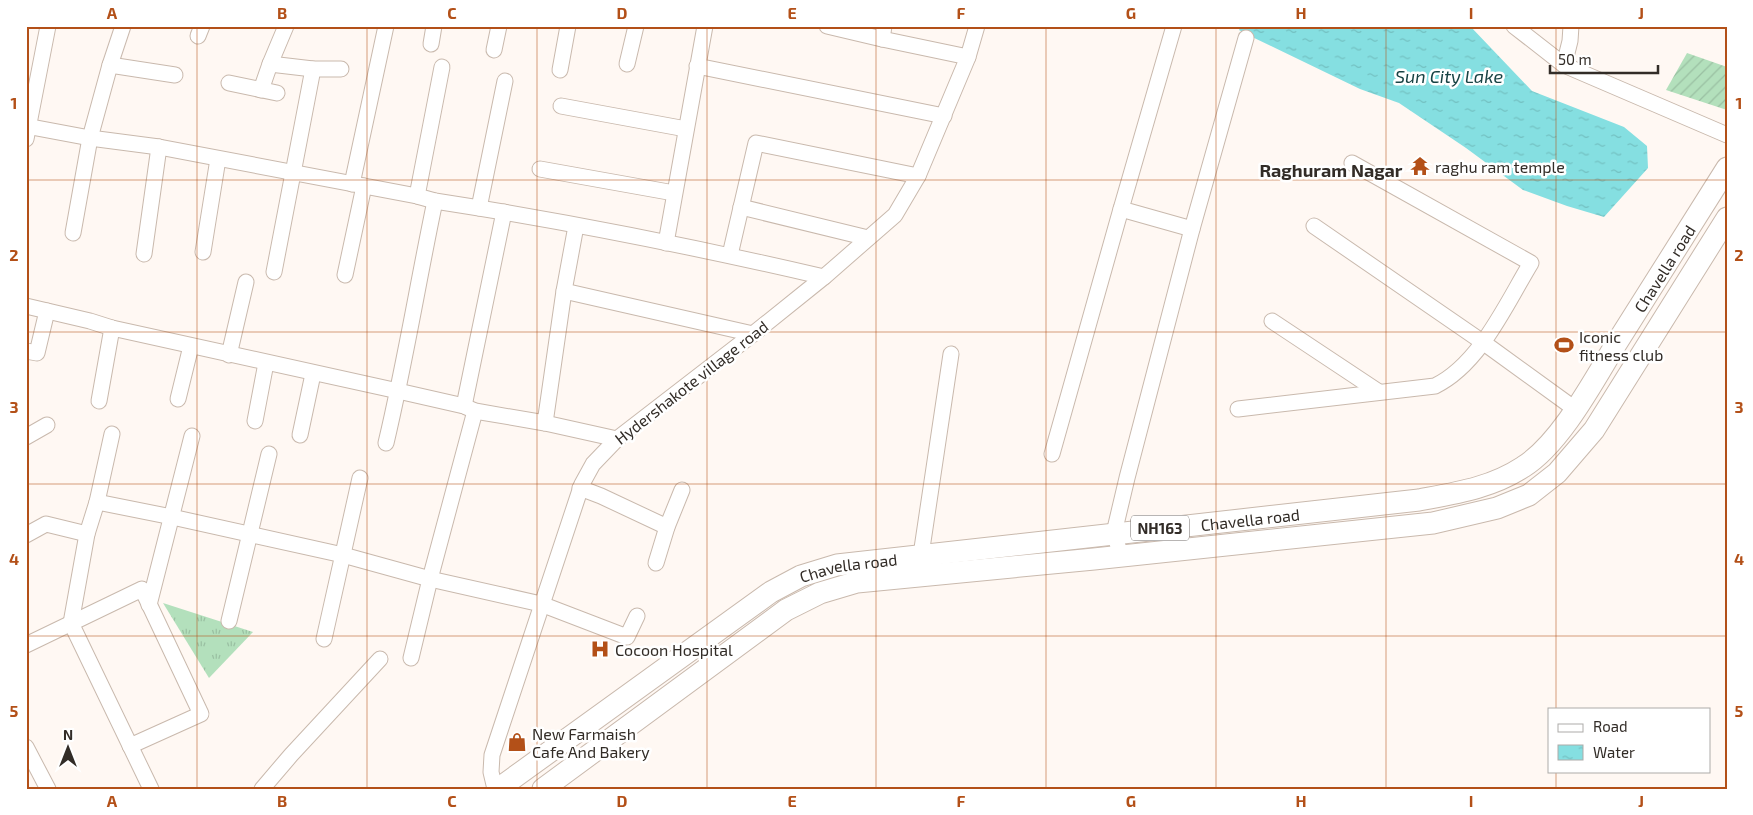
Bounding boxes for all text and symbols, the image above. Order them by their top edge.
text: A [107,3,118,22]
text: B [277,3,287,22]
text: C [447,3,457,22]
text: D [617,3,628,22]
text: E [787,3,797,22]
text: F [957,3,966,22]
text: G [1126,3,1136,22]
text: H [1295,3,1307,22]
text: I [1469,3,1473,22]
text: J [1638,3,1644,22]
scale bar [1550,42,1658,74]
text: 50 m [1558,50,1592,68]
water label: Sun City Lake [1395,65,1503,87]
text: 1 [11,93,17,112]
text: 1 [1736,93,1742,112]
temple icon: raghu ram temple [1409,155,1431,177]
place label: raghu ram temple [1435,157,1565,176]
district label: Raghuram Nagar [1259,159,1403,181]
street label: Chavella road [1629,221,1699,315]
text: 2 [9,245,19,264]
text: 2 [1734,245,1744,264]
street label: Hydershakote village road [611,316,771,448]
place label: Iconic fitness club [1579,327,1663,364]
sports icon: Iconic fitness club [1553,334,1575,356]
text: 3 [9,397,19,416]
text: 3 [1734,397,1744,416]
street label: Chavella road [1200,504,1301,534]
road number: NH163 [1131,516,1189,540]
text: 4 [9,549,19,568]
street label: Chavella road [797,549,898,585]
text: 4 [1734,549,1744,568]
hospital icon: Cocoon Hospital [589,638,611,660]
place label: Cocoon Hospital [615,640,733,659]
text: 5 [10,701,19,720]
text: 5 [1735,701,1744,720]
legend [1548,708,1710,772]
text: Road [1593,717,1628,735]
north arrow [42,722,92,772]
place label: New Farmaish Cafe And Bakery [532,724,650,761]
text: N [63,726,73,743]
shop icon: New Farmaish Cafe And Bakery [506,731,528,753]
text: Water [1593,743,1635,761]
text: A [107,791,118,810]
text: B [277,791,287,810]
text: C [447,791,457,810]
text: D [617,791,628,810]
text: E [787,791,797,810]
text: F [957,791,966,810]
text: G [1126,791,1136,810]
text: H [1295,791,1307,810]
text: I [1469,791,1473,810]
text: J [1638,791,1644,810]

